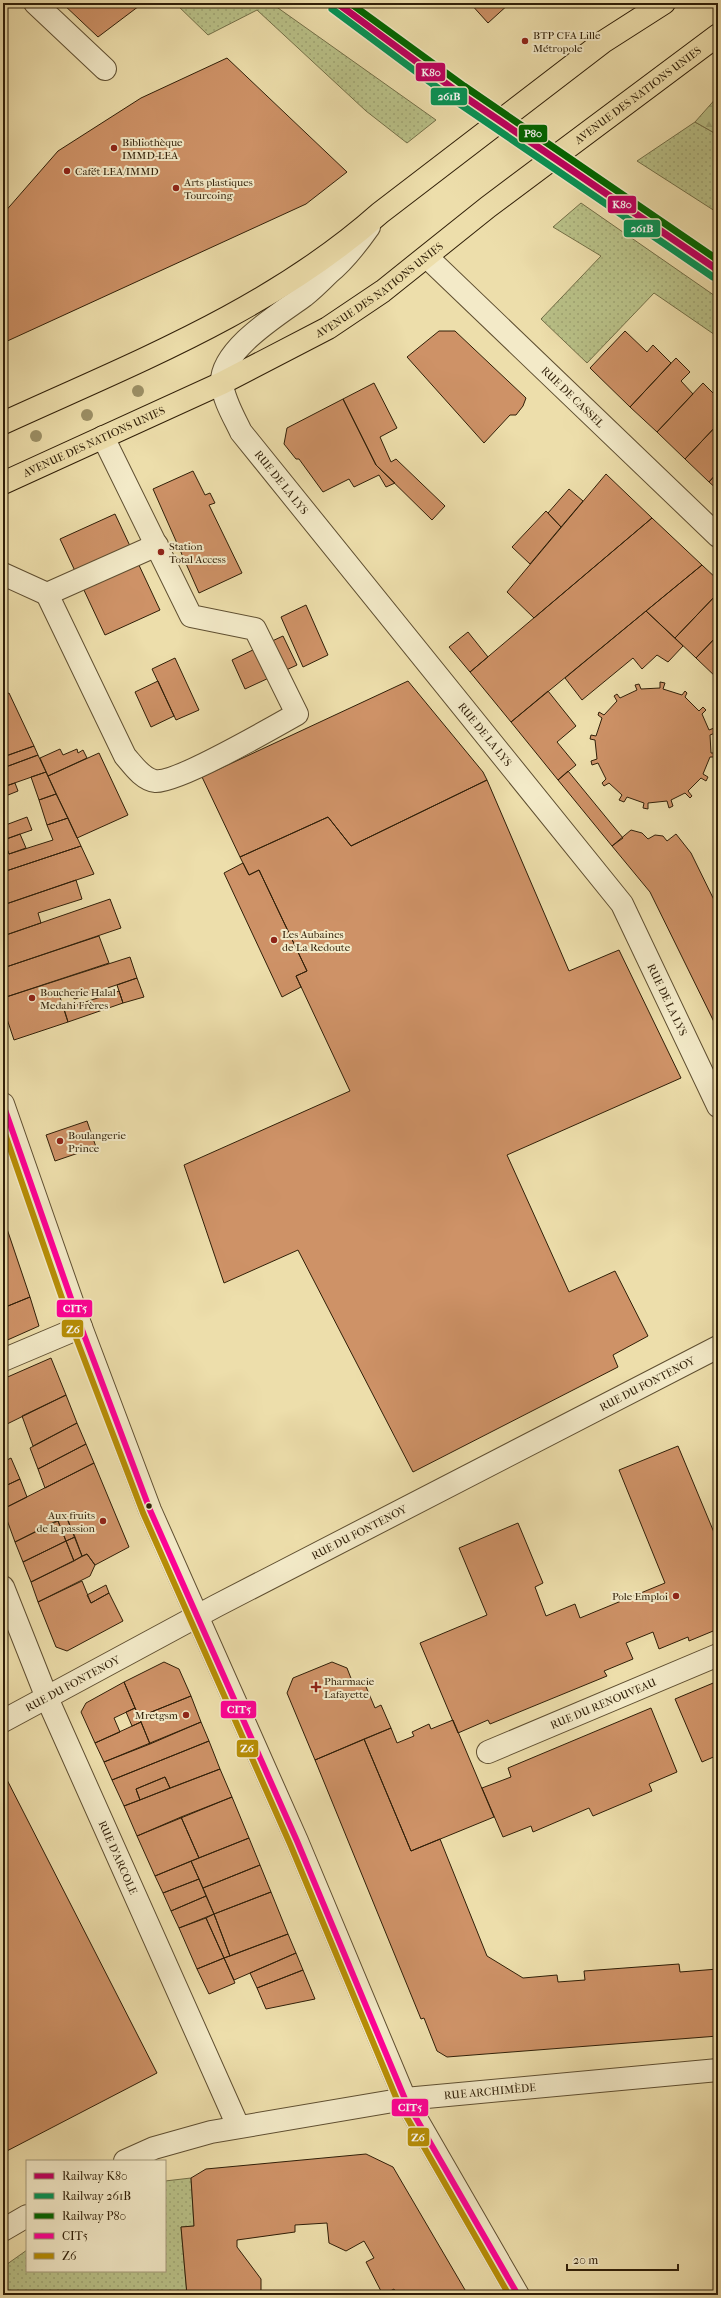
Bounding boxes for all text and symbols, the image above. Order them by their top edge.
place label: BTP CFA Lille Métropole [533,29,601,55]
marker: BTP CFA Lille Métropole [520,36,530,46]
street label: AVENUE DES NATIONS UNIES [572,44,704,147]
line badge: K80 [415,62,446,82]
text: K80 [421,66,441,79]
line badge: 261B [430,87,468,106]
text: 261B [438,90,460,103]
line badge: P80 [518,124,548,143]
text: P80 [524,127,542,140]
place label: Bibliothèque IMMD-LEA [122,136,183,162]
marker: Bibliothèque IMMD-LEA [109,143,119,153]
place label: Cafét LEA/IMMD [75,165,159,178]
marker: Cafét LEA/IMMD [62,166,72,176]
place label: Arts plastiques Tourcoing [183,176,253,202]
marker: Arts plastiques Tourcoing [171,183,181,193]
line badge: K80 [607,195,637,214]
text: K80 [612,198,632,211]
line badge: 261B [623,219,661,238]
text: 261B [631,222,653,235]
street label: AVENUE DES NATIONS UNIES [312,239,446,341]
street label: RUE DE CASSEL [538,364,607,430]
street label: AVENUE DES NATIONS UNIES [20,404,167,480]
street label: RUE DE LA LYS [252,448,311,517]
place label: Station Total Access [169,540,226,566]
marker: Station Total Access [156,547,166,557]
street label: RUE DE LA LYS [455,700,514,769]
place label: Les Aubaines de La Redoute [282,928,351,954]
marker: Les Aubaines de La Redoute [269,935,279,945]
street label: RUE DE LA LYS [644,962,690,1038]
place label: Boucherie Halal Medahi Frères [40,986,116,1012]
marker: Boucherie Halal Medahi Frères [27,993,37,1003]
place label: Boulangerie Prince [68,1129,127,1155]
marker: Boulangerie Prince [55,1136,65,1146]
line badge: CIT5 [56,1299,93,1318]
text: CIT5 [63,1302,87,1315]
line badge: Z6 [61,1319,84,1338]
text: Z6 [66,1323,81,1336]
street label: RUE DU FONTENOY [597,1354,698,1414]
unlabelled marker [144,1501,154,1511]
street label: RUE DU FONTENOY [309,1502,410,1563]
place label: Aux fruits de la passion [36,1509,96,1535]
marker: Aux fruits de la passion [98,1516,108,1526]
place label: Pole Emploi [612,1590,669,1603]
marker: Pole Emploi [671,1591,681,1601]
street label: RUE DU FONTENOY [23,1653,123,1715]
place label: Pharmacie Lafayette [324,1675,375,1701]
street label: RUE DU RENOUVEAU [548,1676,659,1732]
marker: Pharmacie Lafayette [311,1682,321,1692]
line badge: CIT5 [220,1700,257,1719]
text: CIT5 [227,1703,251,1716]
place label: Mretgsm [135,1709,179,1722]
marker: Mretgsm [181,1710,191,1720]
line badge: Z6 [236,1739,259,1758]
text: Z6 [240,1742,255,1755]
street label: RUE D'ARCOLE [96,1819,140,1897]
street label: RUE ARCHIMÈDE [443,2081,537,2102]
line badge: CIT5 [391,2098,429,2117]
text: CIT5 [398,2101,422,2114]
line badge: Z6 [407,2127,430,2147]
text: Z6 [411,2131,426,2144]
legend [26,2160,166,2272]
text: Railway K80 [62,2169,128,2183]
text: Railway 261B [62,2189,131,2203]
text: Railway P80 [62,2209,126,2223]
text: CIT5 [62,2229,88,2243]
scale bar [567,2246,678,2272]
text: Z6 [62,2249,77,2263]
text: 20 m [573,2253,598,2267]

